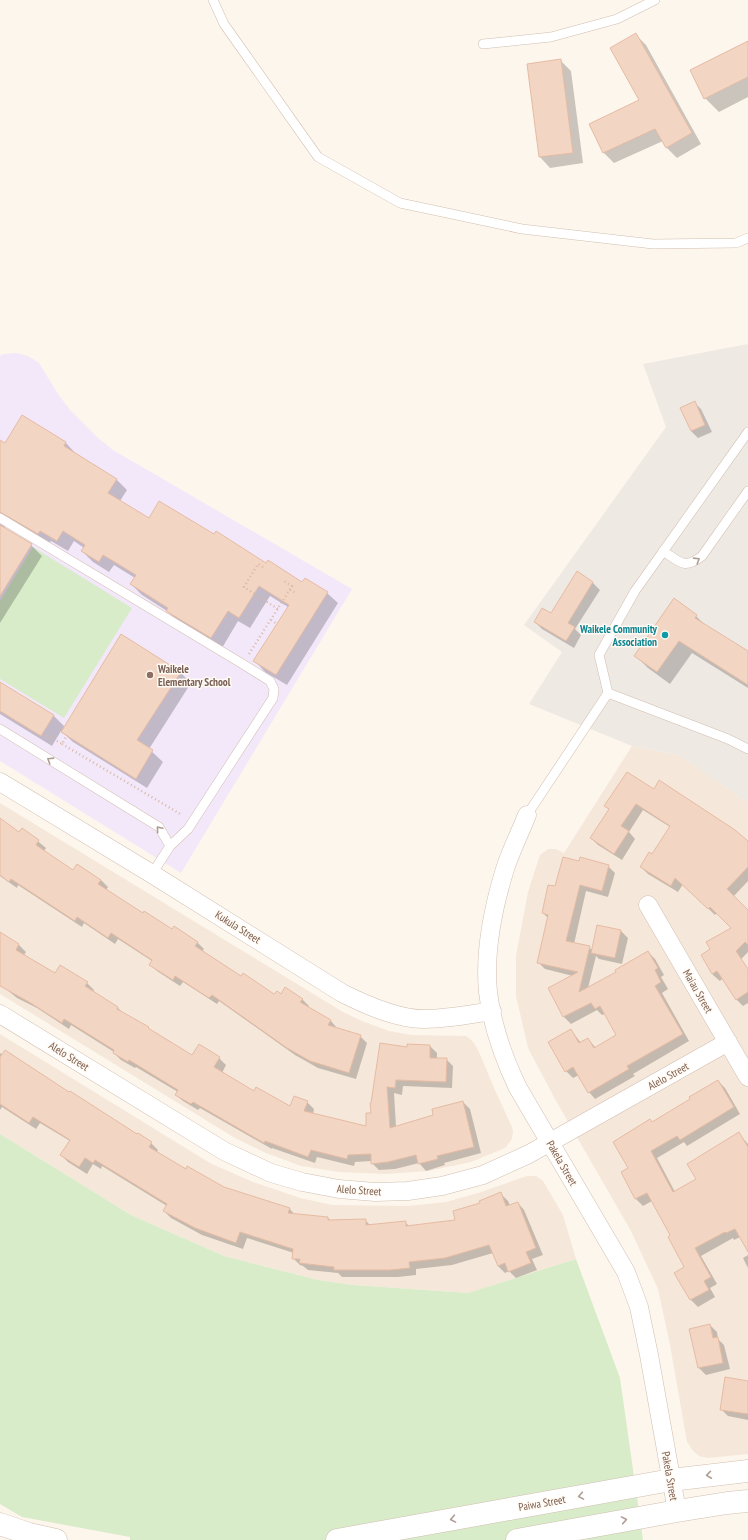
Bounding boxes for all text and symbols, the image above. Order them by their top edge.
one-way arrow [692,557,699,564]
place label: Waikele Community Association [579,622,658,649]
marker: Waikele Community Association [660,630,670,640]
place label: Waikele Elementary School [157,662,231,689]
marker: Waikele Elementary School [145,670,155,680]
one-way arrow [47,757,54,764]
one-way arrow [156,827,163,834]
street label: Kukula Street [213,908,263,946]
street label: Maiau Street [680,967,716,1015]
street label: Alelo Street [46,1038,92,1074]
street label: Alelo Street [645,1059,691,1093]
street label: Pakela Street [543,1138,581,1188]
street label: Alelo Street [336,1181,382,1199]
street label: Pakela Street [659,1450,681,1502]
one-way arrow [706,1470,712,1479]
street label: Paiwa Street [517,1492,567,1514]
one-way arrow [578,1492,584,1500]
one-way arrow [450,1514,456,1523]
one-way arrow [621,1517,627,1525]

